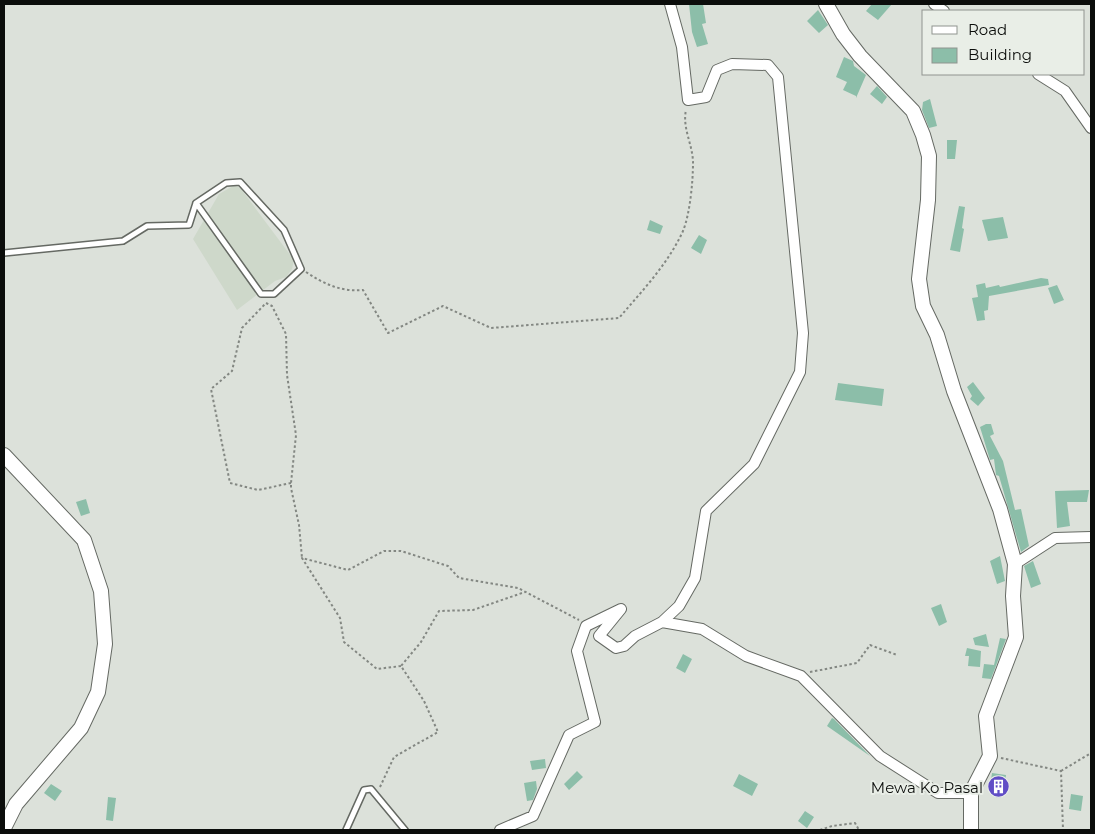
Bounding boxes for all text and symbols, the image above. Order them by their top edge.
legend [922,10,1085,75]
text: Road [968,20,1007,39]
text: Building [968,45,1032,64]
building icon: Mewa Ko Pasal [987,775,1011,799]
place label: Mewa Ko Pasal [871,778,983,797]

